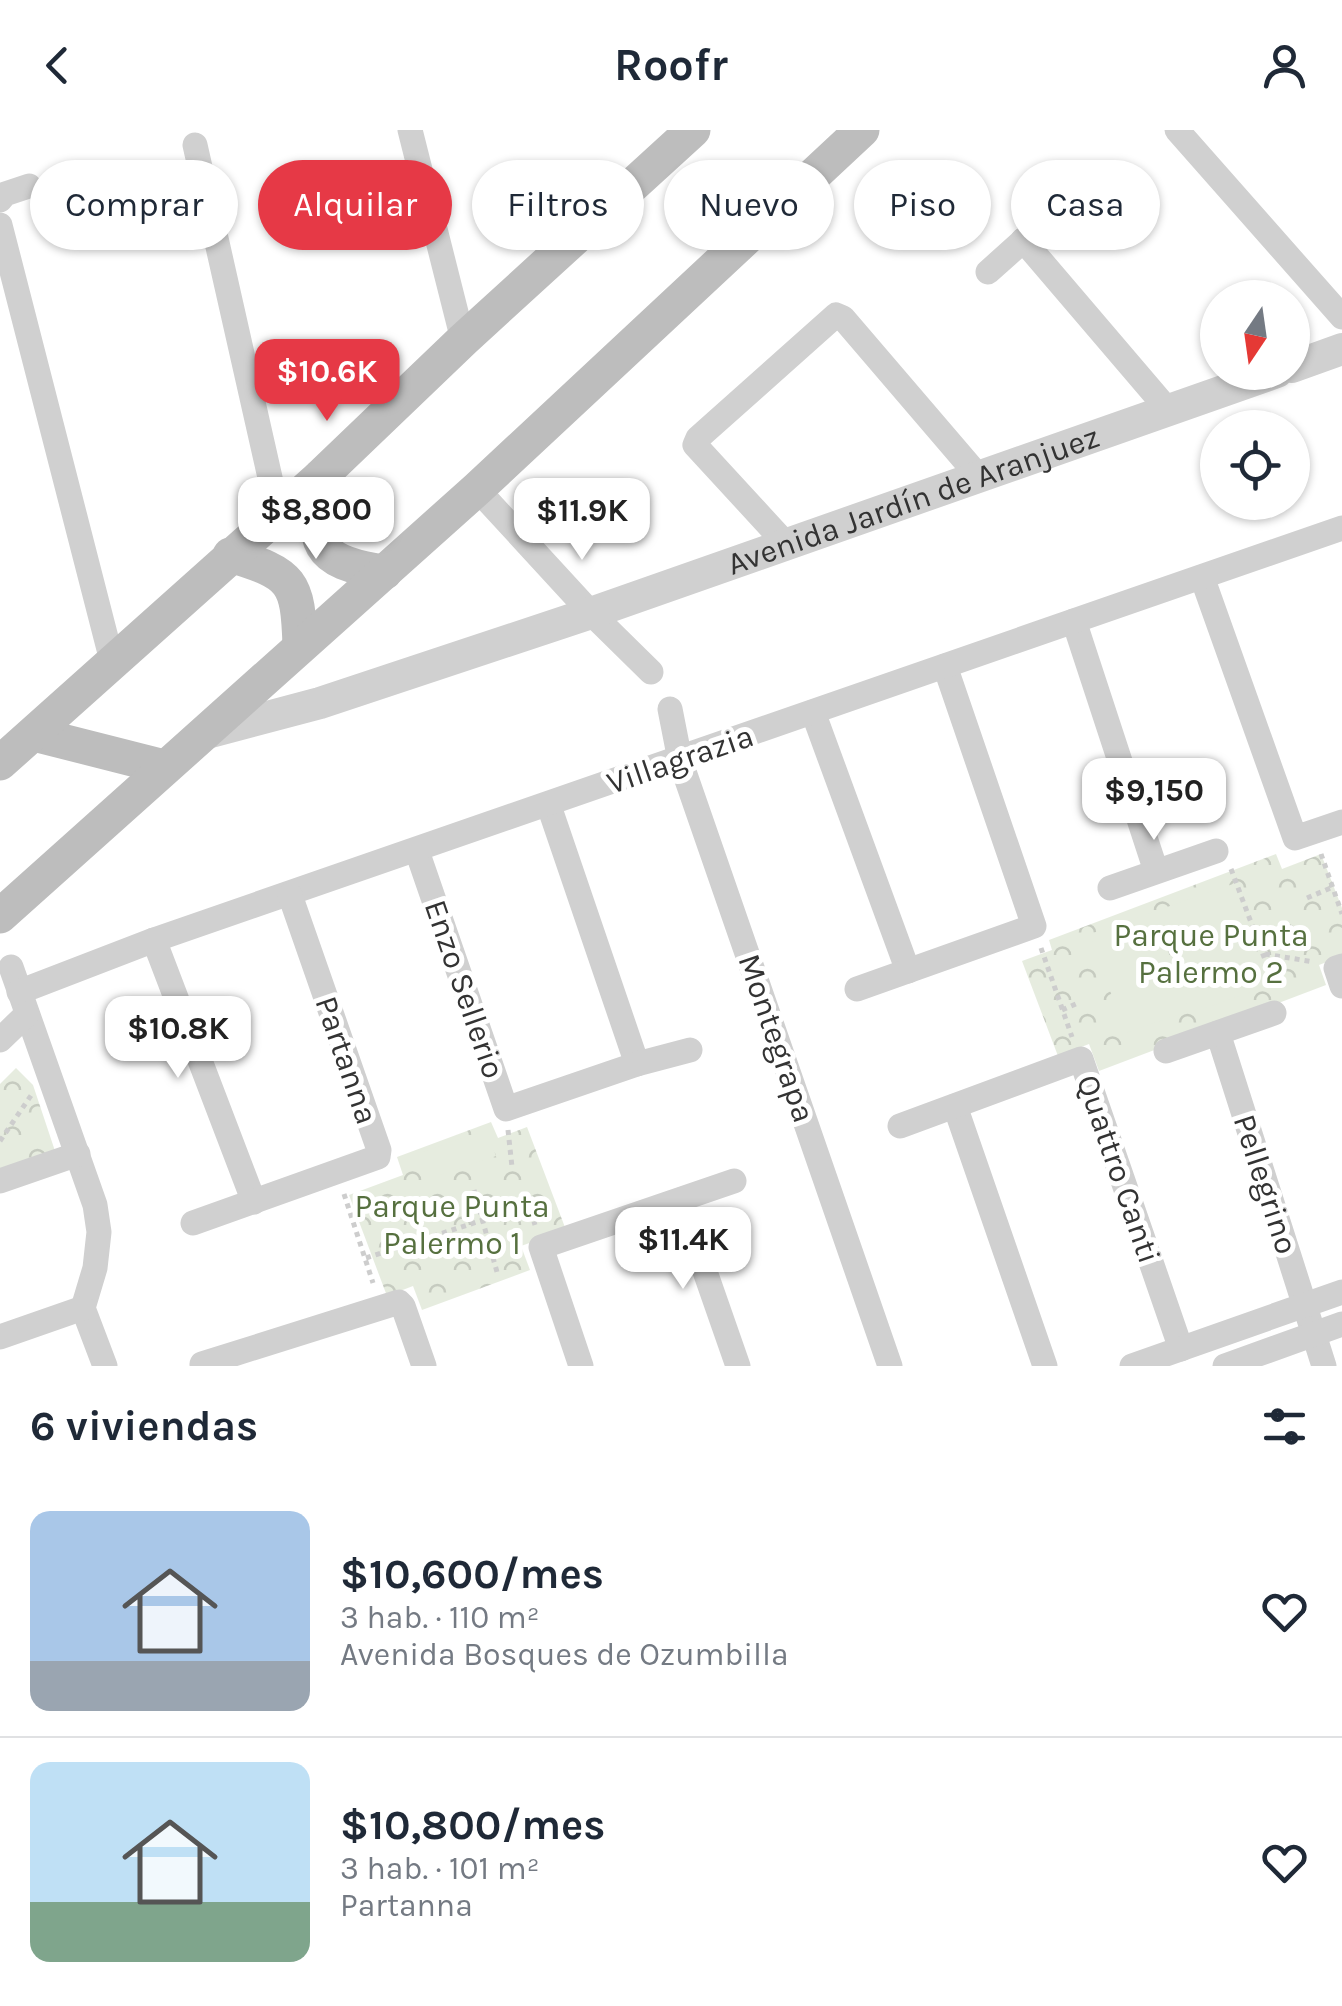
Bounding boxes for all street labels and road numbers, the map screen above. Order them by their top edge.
street label: Avenida Jardín de Aranjuez [722,418,1104,583]
street label: Villagrazia [602,717,758,802]
street label: Enzo Sellerio [417,895,512,1083]
street label: Montegrapa [730,949,823,1127]
street label: Partanna [307,991,386,1129]
street label: Quattro Canti [1069,1070,1168,1268]
street label: Pellegrino [1226,1110,1305,1259]

